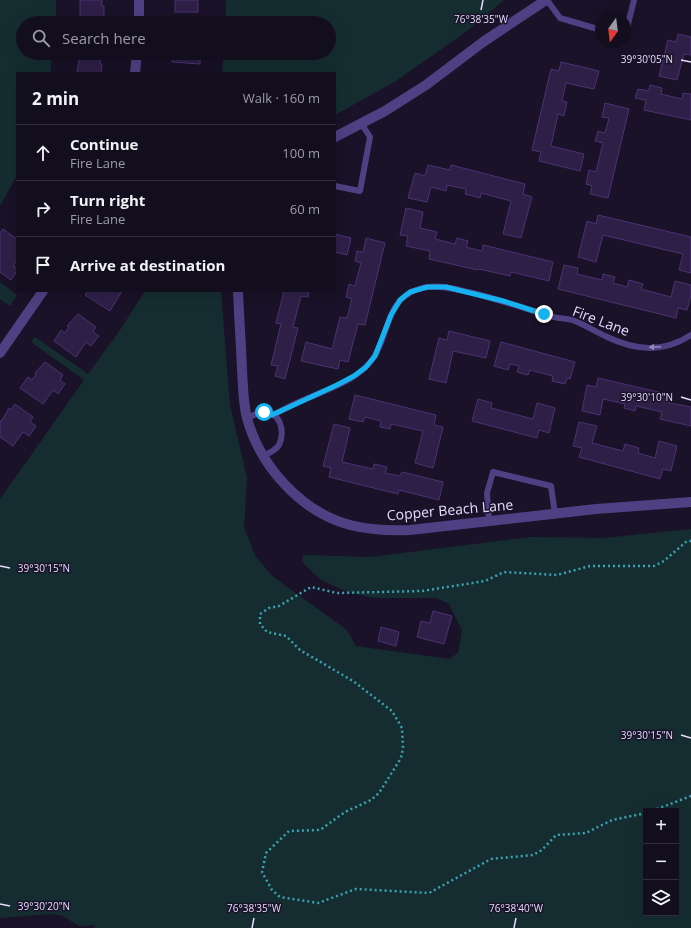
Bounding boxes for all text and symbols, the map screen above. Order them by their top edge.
text: 76°38'35"W [454,12,509,26]
north arrow [595,12,631,48]
search box [16,16,336,60]
icon: search [30,27,52,49]
text: Search here [62,28,146,48]
text: 39°30'05"N [621,52,673,66]
text: 2 min [32,87,79,110]
text: Walk · 160 m [243,89,320,107]
text: Continue [70,134,138,154]
icon: ahead [32,142,54,164]
text: 100 m [282,144,320,162]
text: Fire Lane [70,154,125,172]
text: Turn right [70,190,145,210]
icon: right [32,198,54,220]
text: 60 m [290,200,320,218]
text: Fire Lane [70,210,125,228]
icon: arrive [32,254,54,276]
text: Arrive at destination [70,255,225,275]
street label: Fire Lane [570,301,632,340]
route end [535,305,553,323]
one-way arrow [649,344,661,351]
text: 39°30'10"N [621,390,673,404]
route start [255,403,273,421]
street label: Copper Beach Lane [386,495,514,524]
text: 39°30'15"N [18,561,70,575]
text: 39°30'15"N [621,728,673,742]
map controls [643,808,679,916]
button: + [643,808,679,844]
button: − [643,844,679,880]
button: layers [643,880,679,916]
text: 39°30'20"N [18,899,70,913]
text: 76°38'35"W [227,901,282,915]
text: 76°38'40"W [489,901,544,915]

